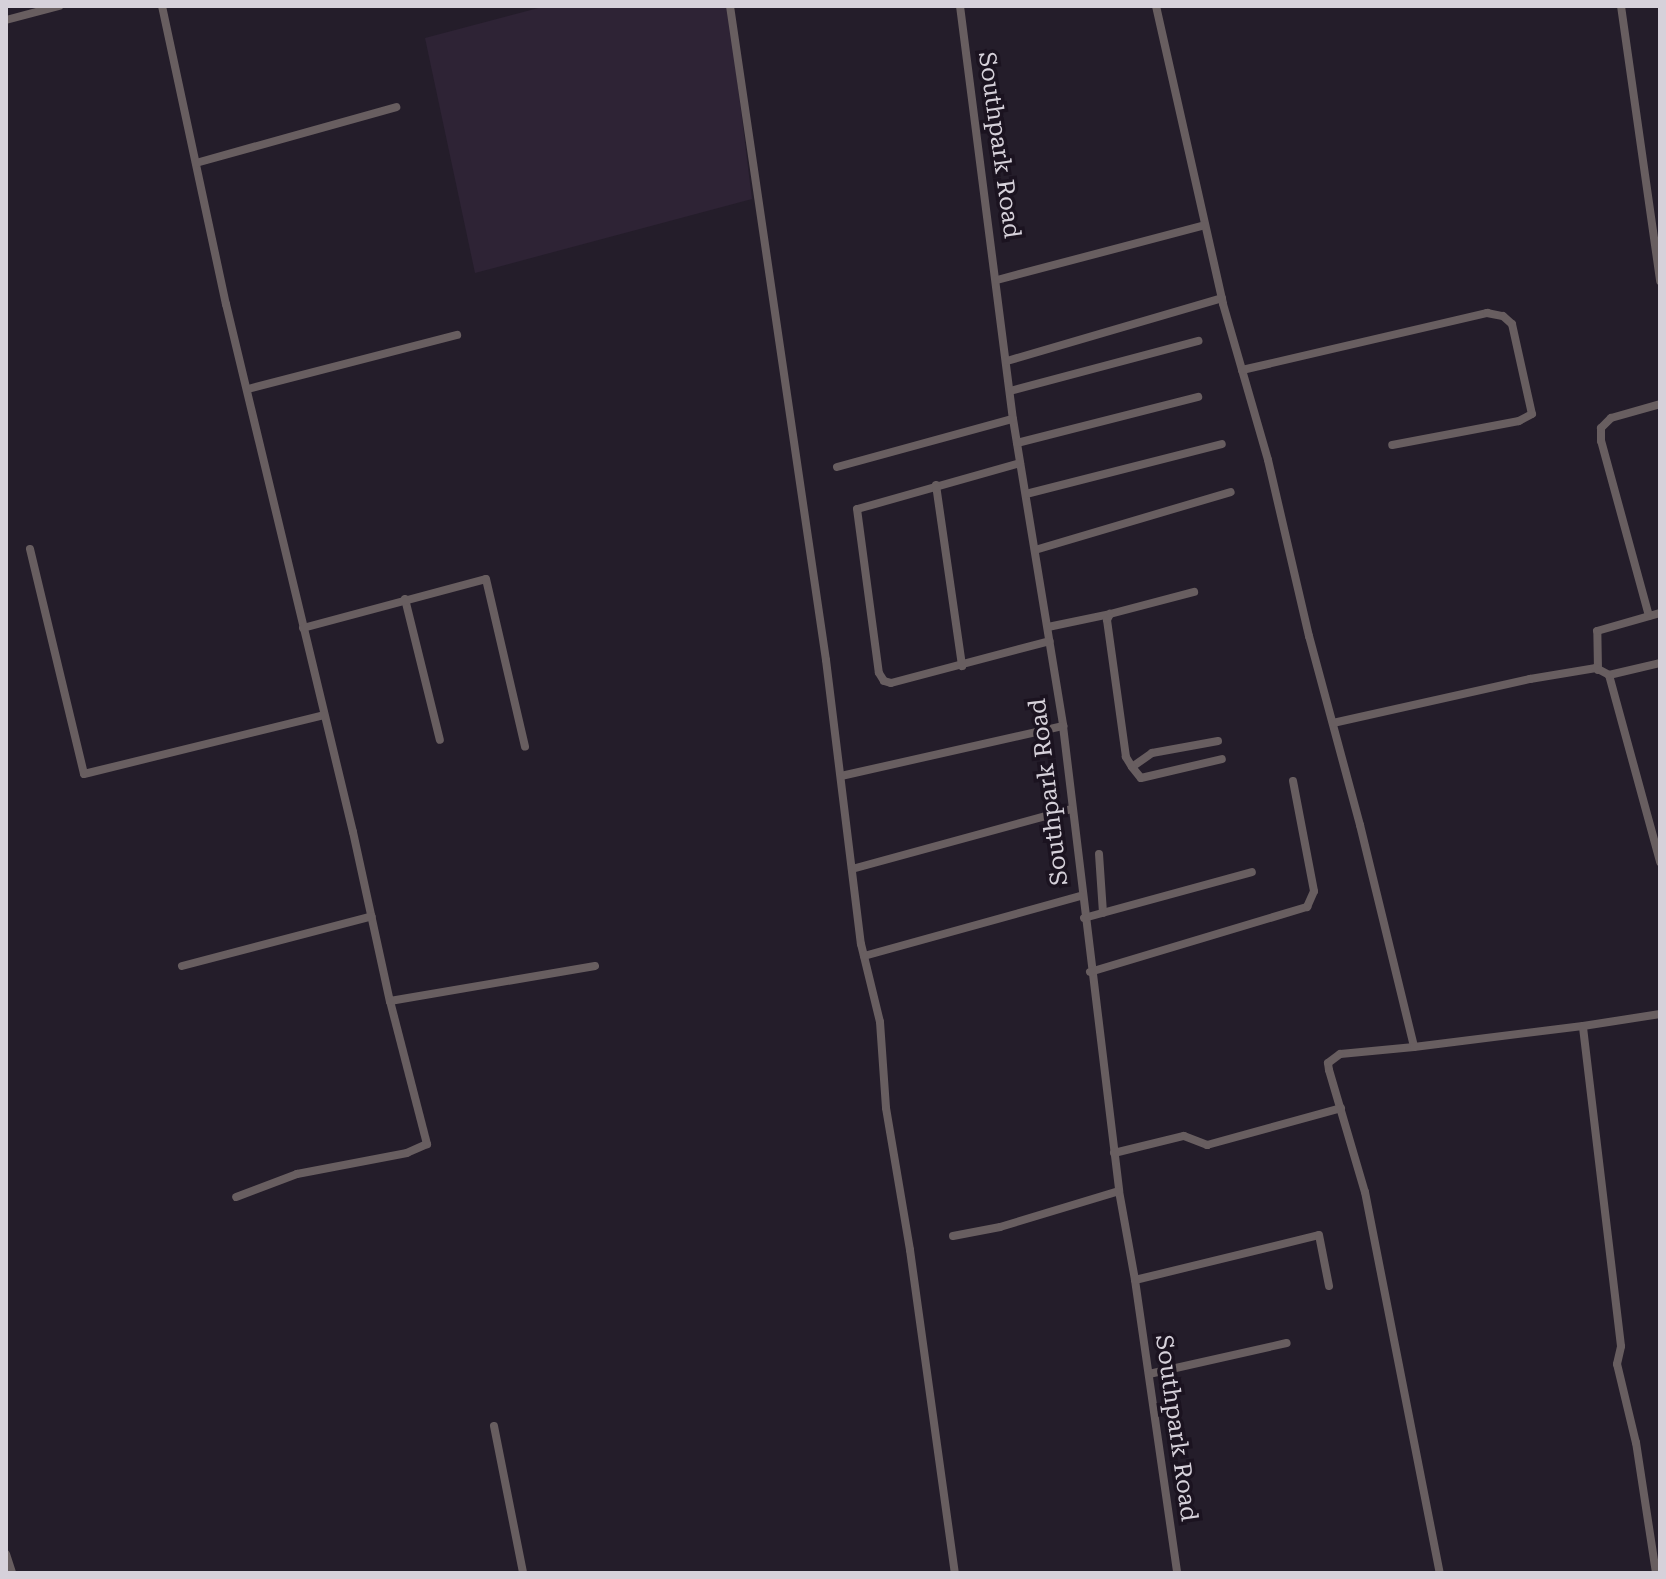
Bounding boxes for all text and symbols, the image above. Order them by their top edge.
street label: Southpark Road [972,50,1026,240]
street label: Southpark Road [1023,697,1075,887]
street label: Southpark Road [1149,1333,1203,1523]

